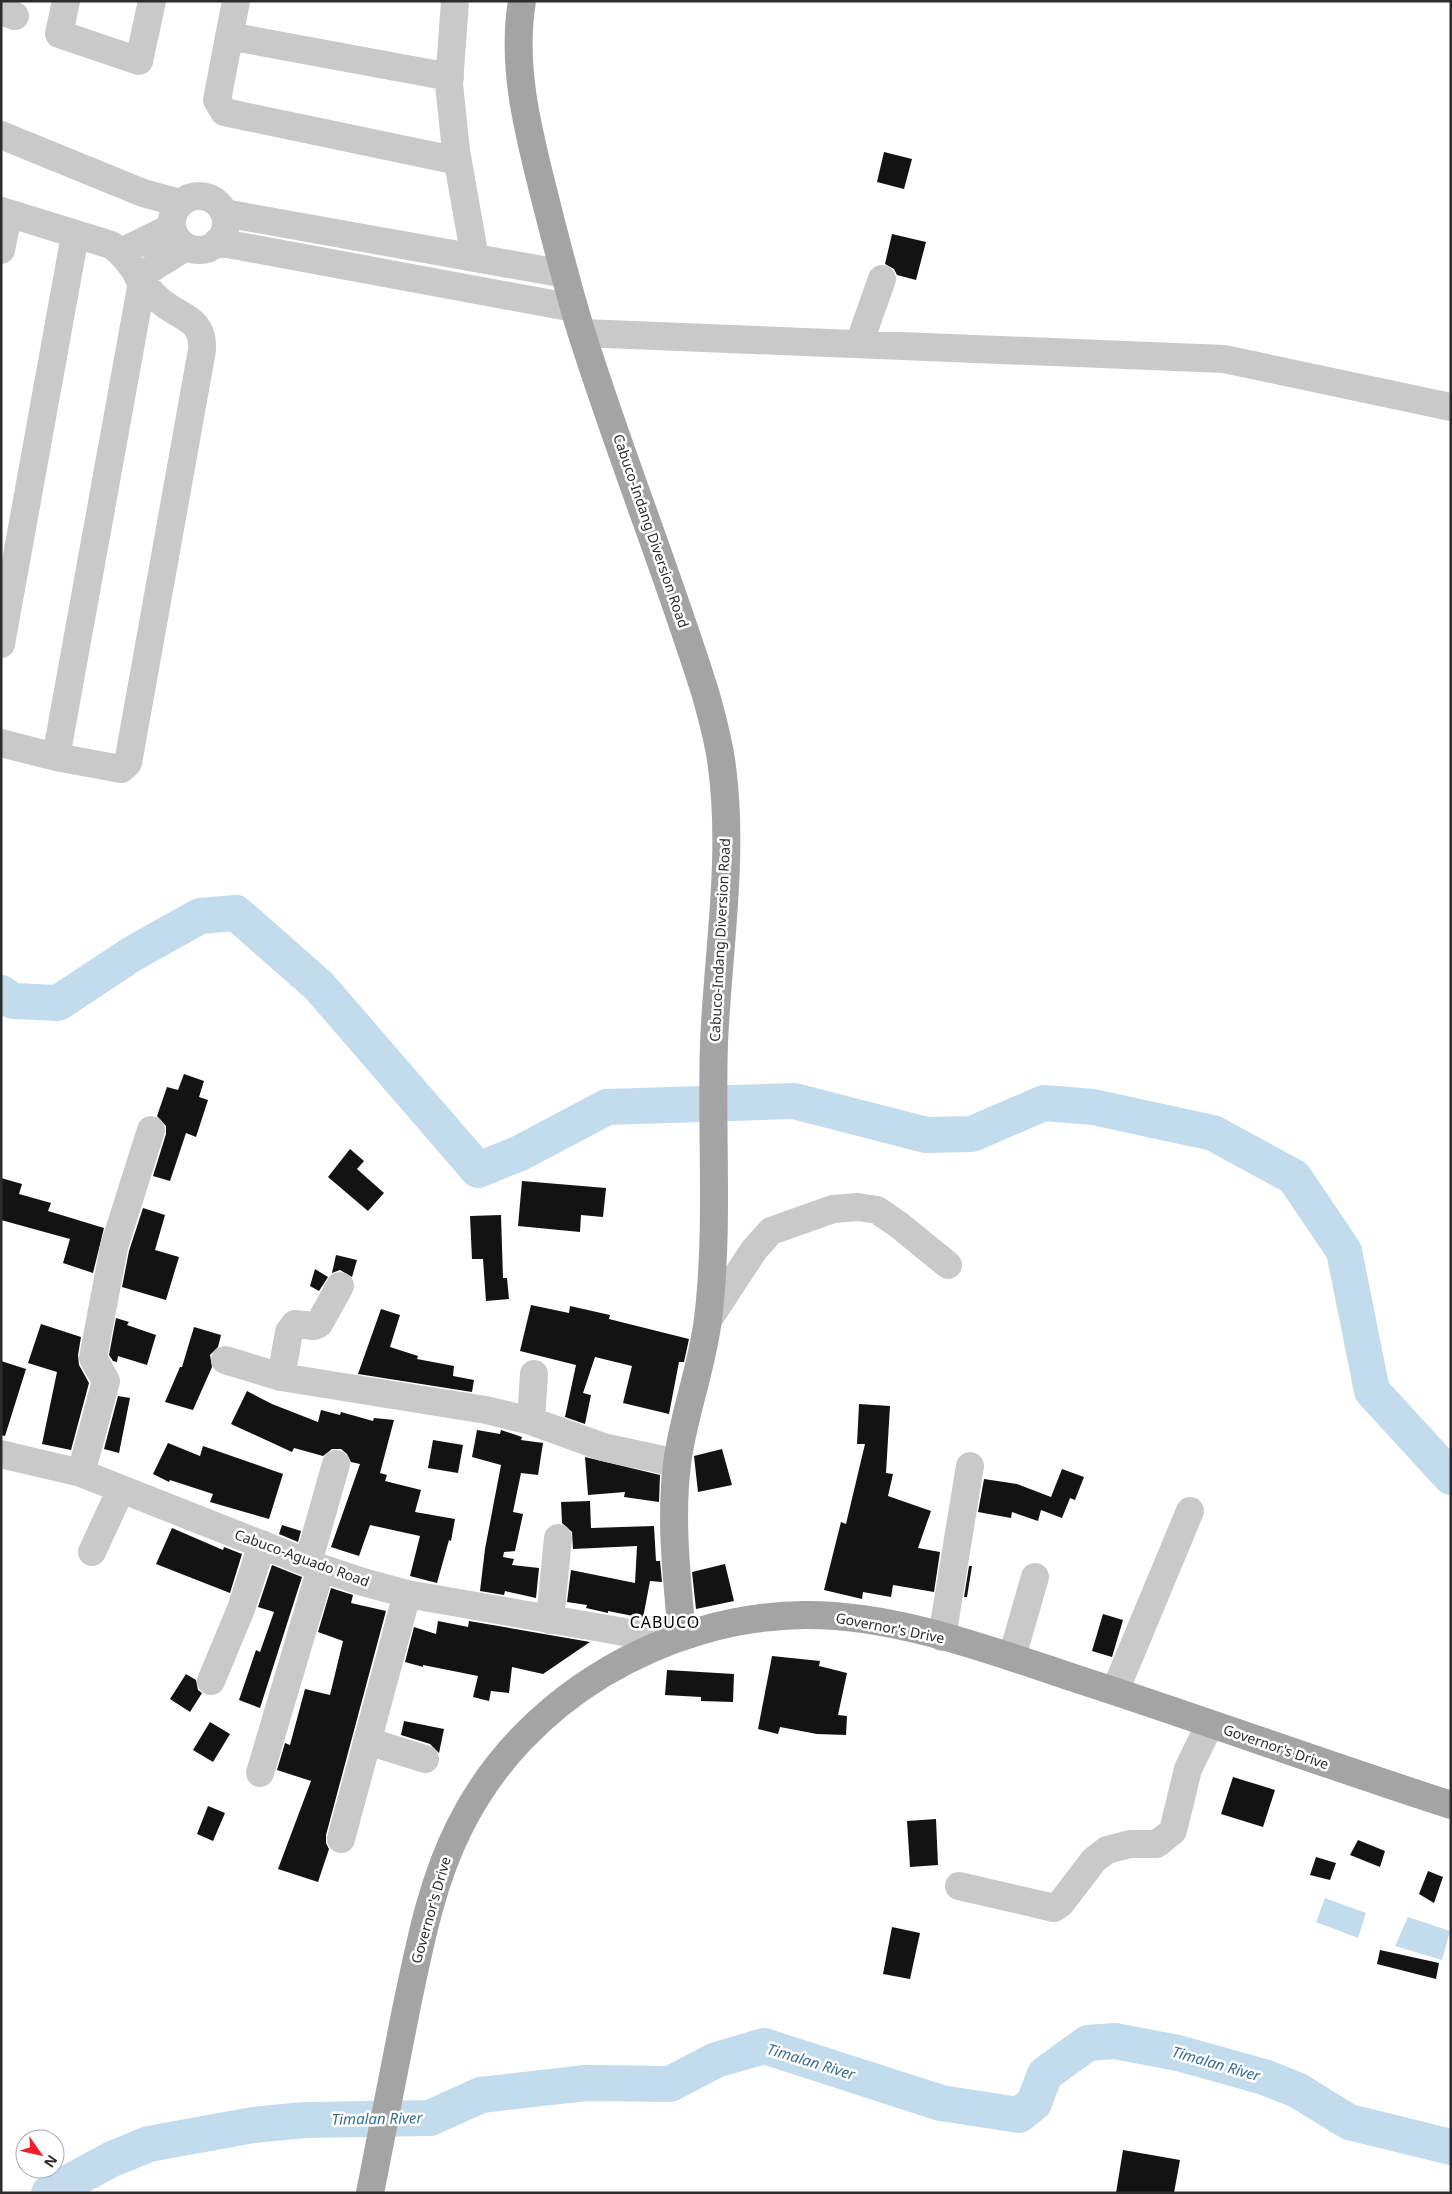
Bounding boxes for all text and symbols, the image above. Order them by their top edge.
street label: Cabuco-Indang Diversion Road [609,431,694,630]
street label: Cabuco-Indang Diversion Road [705,838,734,1042]
street label: Cabuco-Aguado Road [232,1524,372,1591]
street label: Governor's Drive [834,1608,946,1647]
district label: CABUCO [630,1611,700,1633]
street label: Governor's Drive [1221,1720,1332,1774]
street label: Governor's Drive [406,1854,455,1966]
water label: Timalan River [765,2038,859,2084]
water label: Timalan River [1170,2041,1264,2085]
water label: Timalan River [331,2107,424,2129]
north arrow [15,2129,65,2179]
text: N [40,2152,62,2172]

